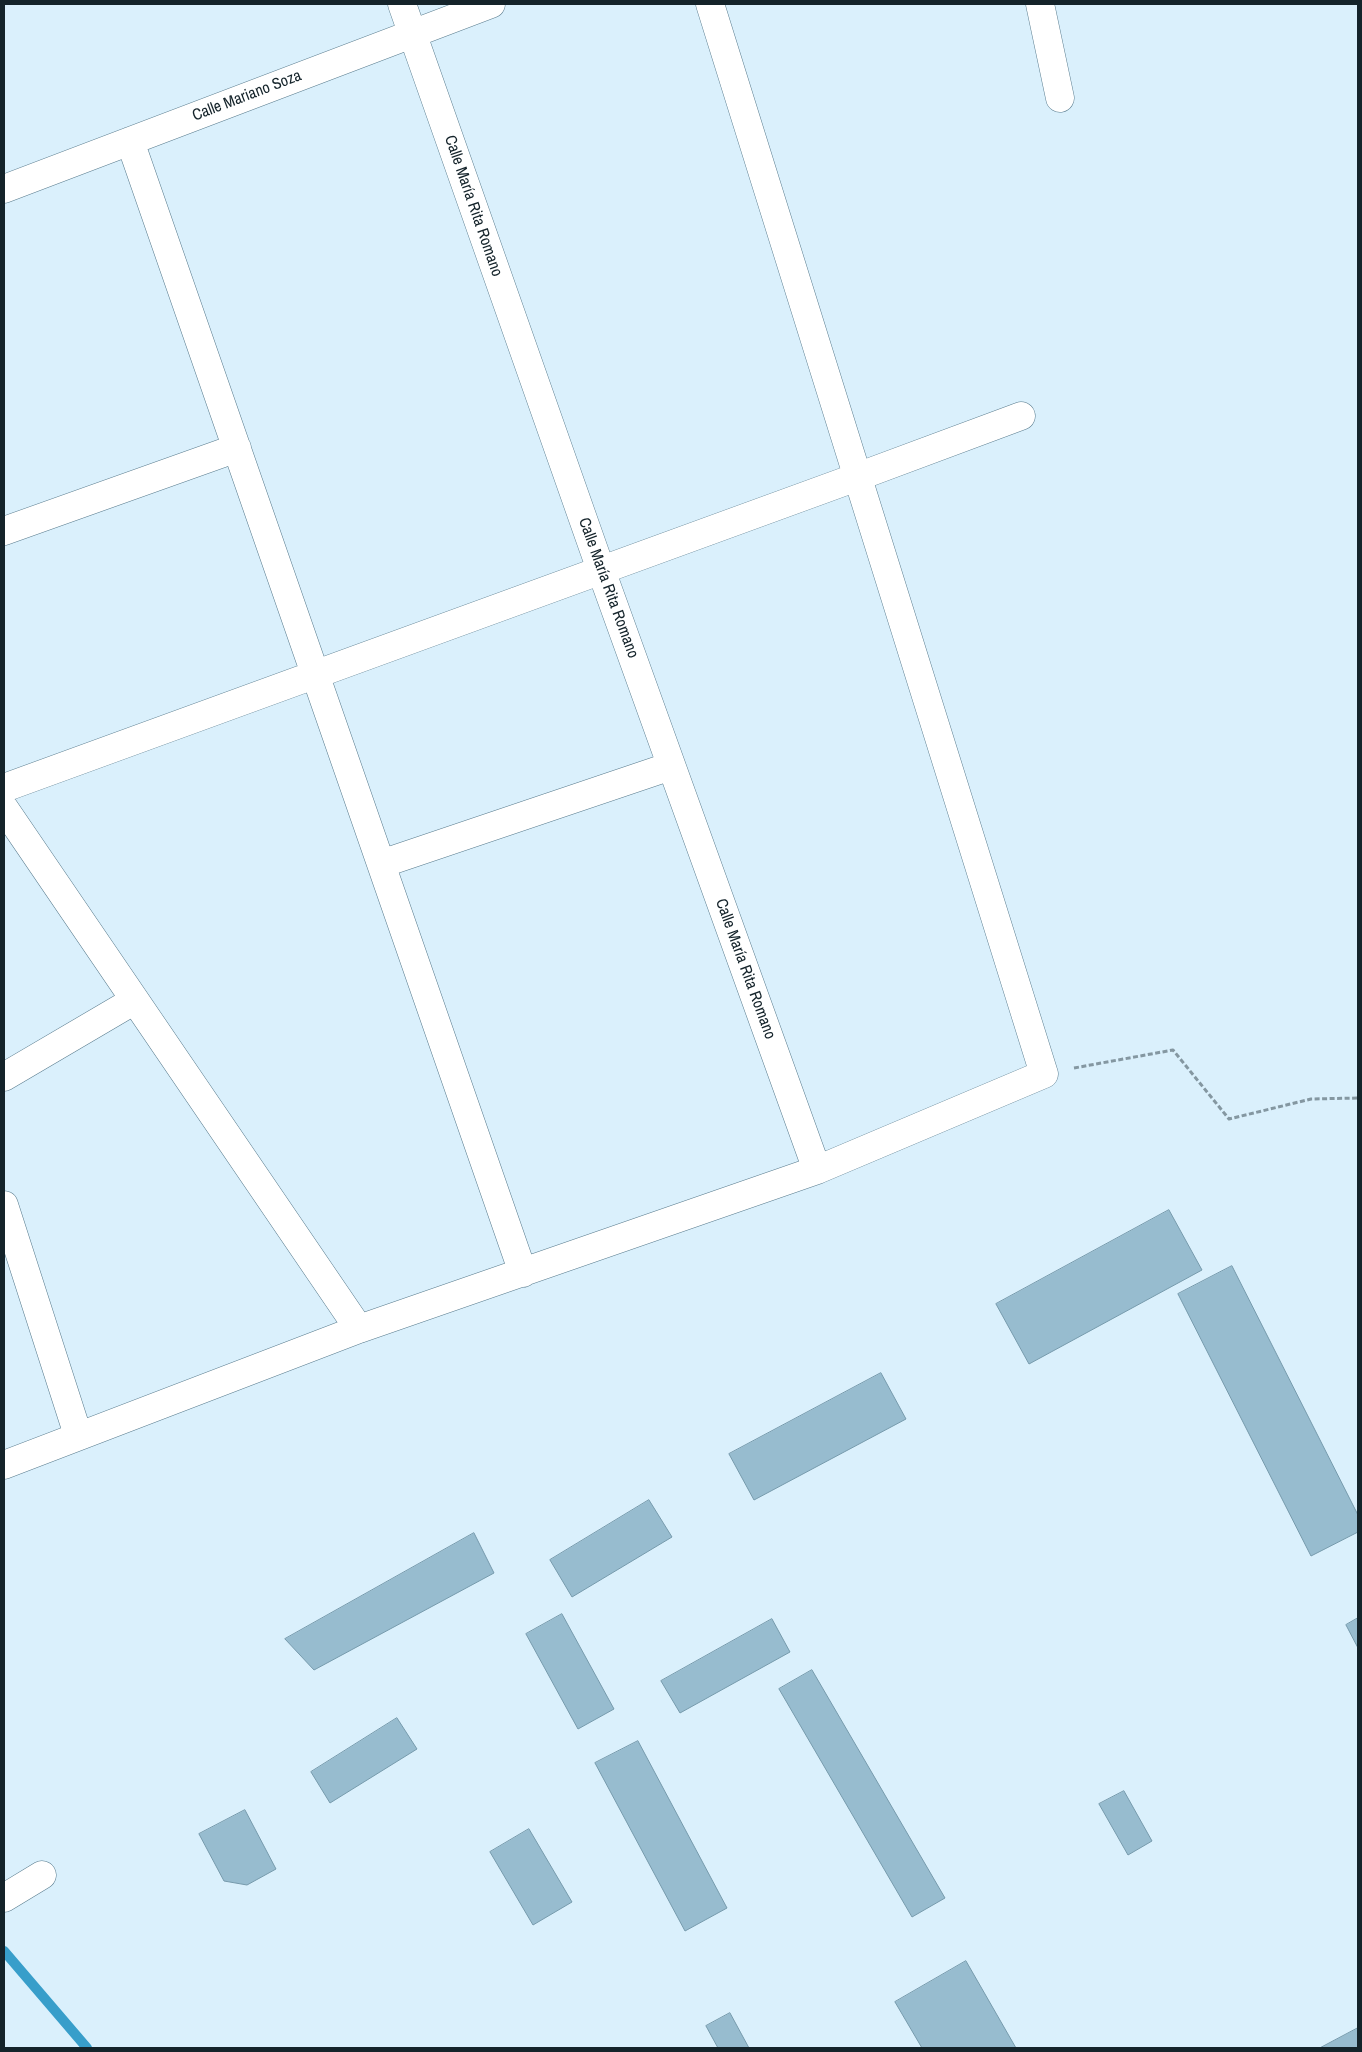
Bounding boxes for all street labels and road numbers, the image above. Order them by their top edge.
street label: Calle Mariano Soza [190,66,304,126]
street label: Calle María Rita Romano [440,133,506,279]
street label: Calle María Rita Romano [574,515,642,661]
street label: Calle María Rita Romano [711,896,779,1042]

